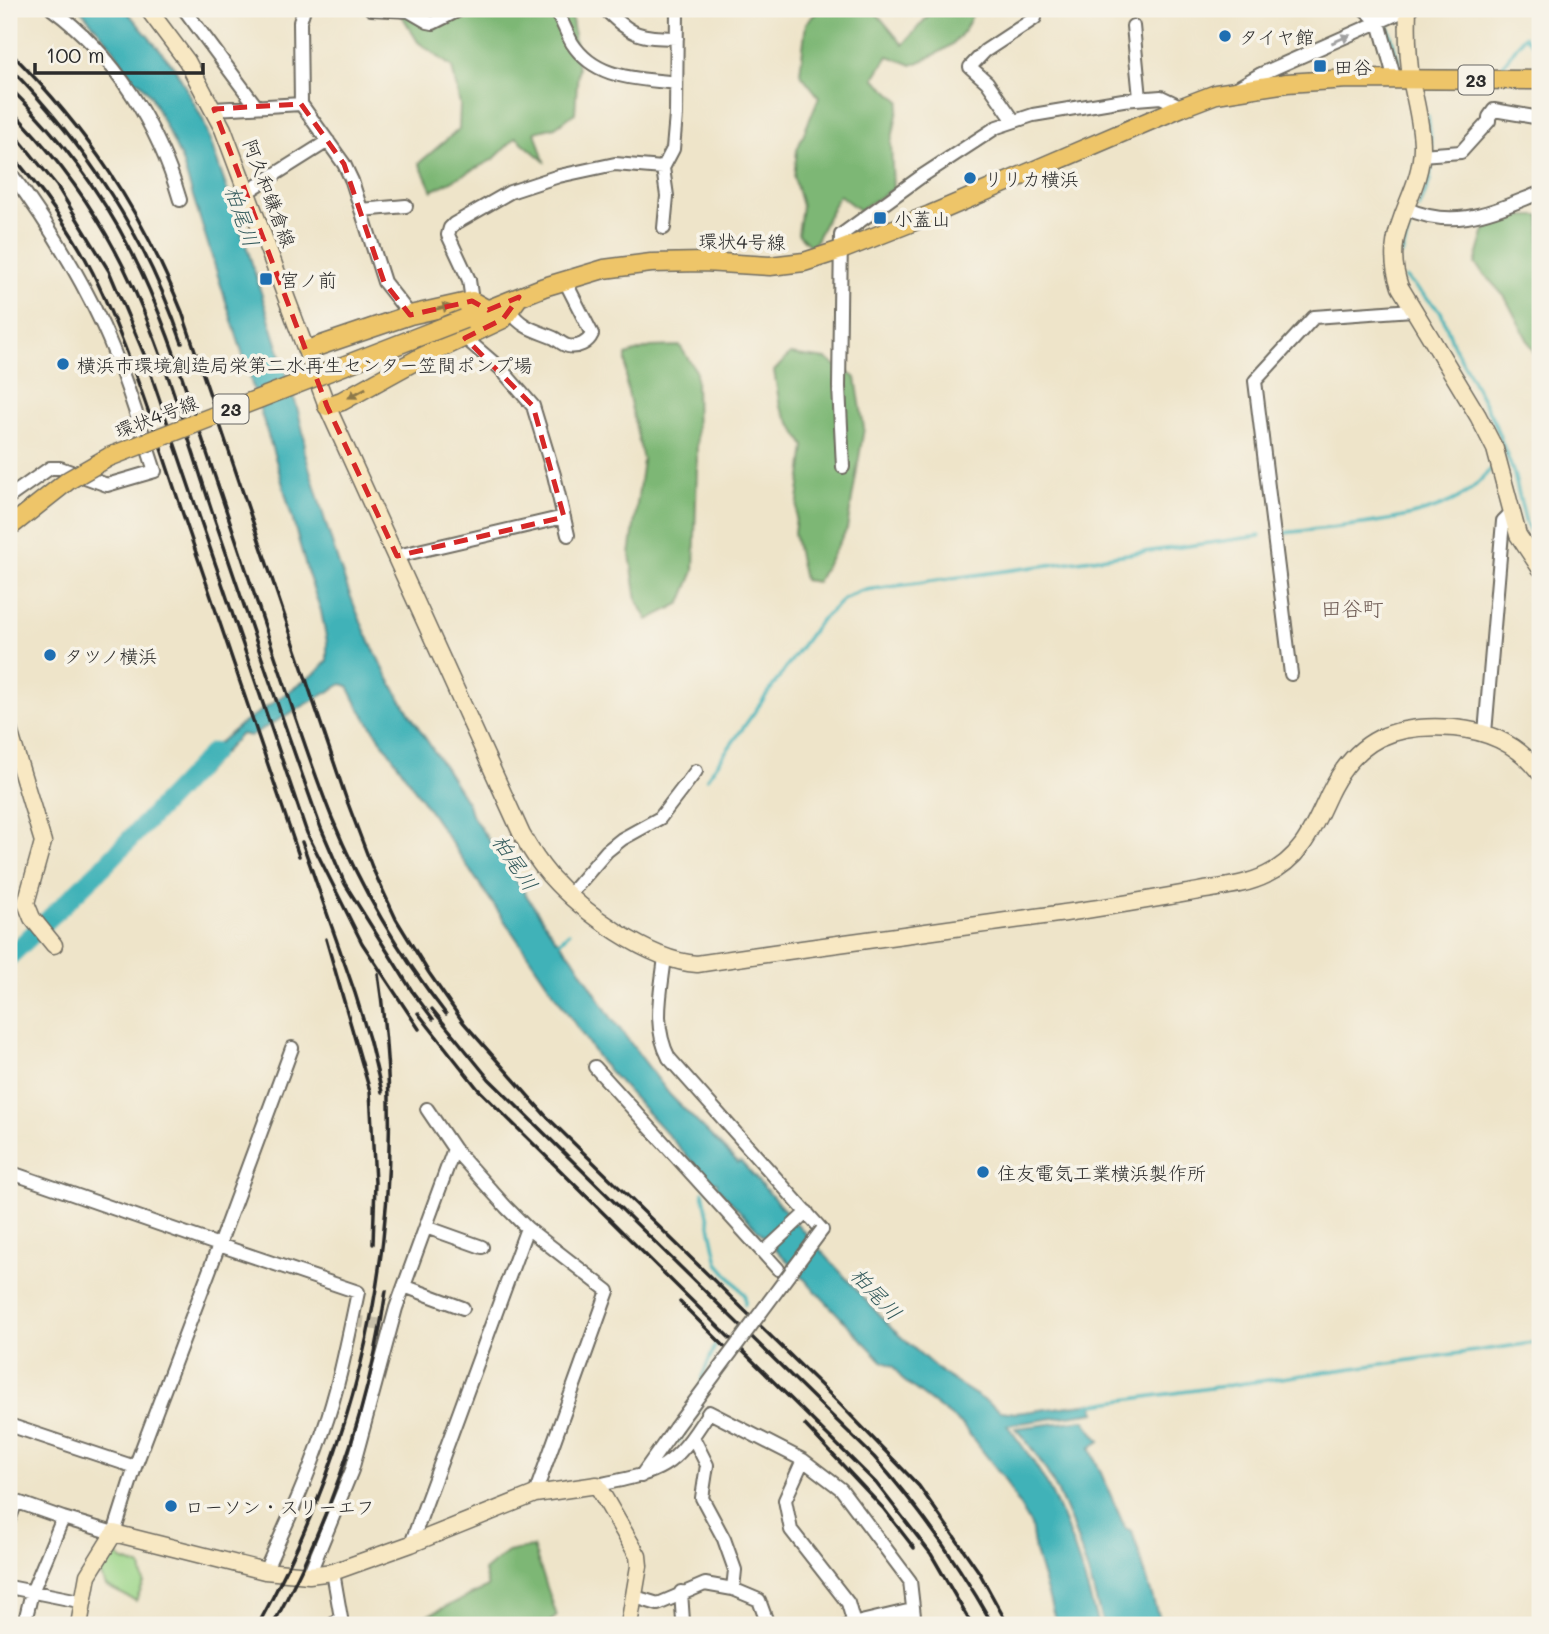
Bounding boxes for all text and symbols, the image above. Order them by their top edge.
place label: タイヤ館 [1239,24,1314,49]
marker: タイヤ館 [1217,28,1233,44]
scale bar [35,32,203,76]
one-way arrow [1331,33,1351,45]
text: 100 m [46,41,105,68]
place label: 田谷 [1334,54,1372,79]
marker: 田谷 [1312,58,1328,74]
road number: 23 [1458,66,1494,94]
street label: 阿久和鎌倉線 [238,135,302,251]
place label: リリカ横浜 [984,166,1079,191]
marker: リリカ横浜 [962,170,978,186]
water label: 柏尾川 [220,182,266,250]
place label: 小蓋山 [894,206,951,231]
marker: 小蓋山 [872,210,888,226]
street label: 環状4号線 [698,228,786,254]
place label: 宮ノ前 [280,267,337,292]
marker: 宮ノ前 [258,271,274,287]
one-way arrow [430,302,452,313]
place label: 横浜市環境創造局栄第二水再生センター笠間ポンプ場 [77,352,532,377]
marker: 横浜市環境創造局栄第二水再生センター笠間ポンプ場 [55,356,71,372]
one-way arrow [347,387,367,399]
street label: 環状4号線 [111,389,201,443]
road number: 23 [214,394,248,424]
district label: 田谷町 [1321,594,1384,621]
place label: タツノ横浜 [64,643,157,668]
marker: タツノ横浜 [42,647,58,663]
water label: 柏尾川 [487,828,545,896]
place label: 住友電気工業横浜製作所 [997,1160,1206,1185]
marker: 住友電気工業横浜製作所 [975,1164,991,1180]
water label: 柏尾川 [846,1261,908,1325]
place label: ローソン・スリーエフ [185,1494,375,1519]
marker: ローソン・スリーエフ [163,1498,179,1514]

